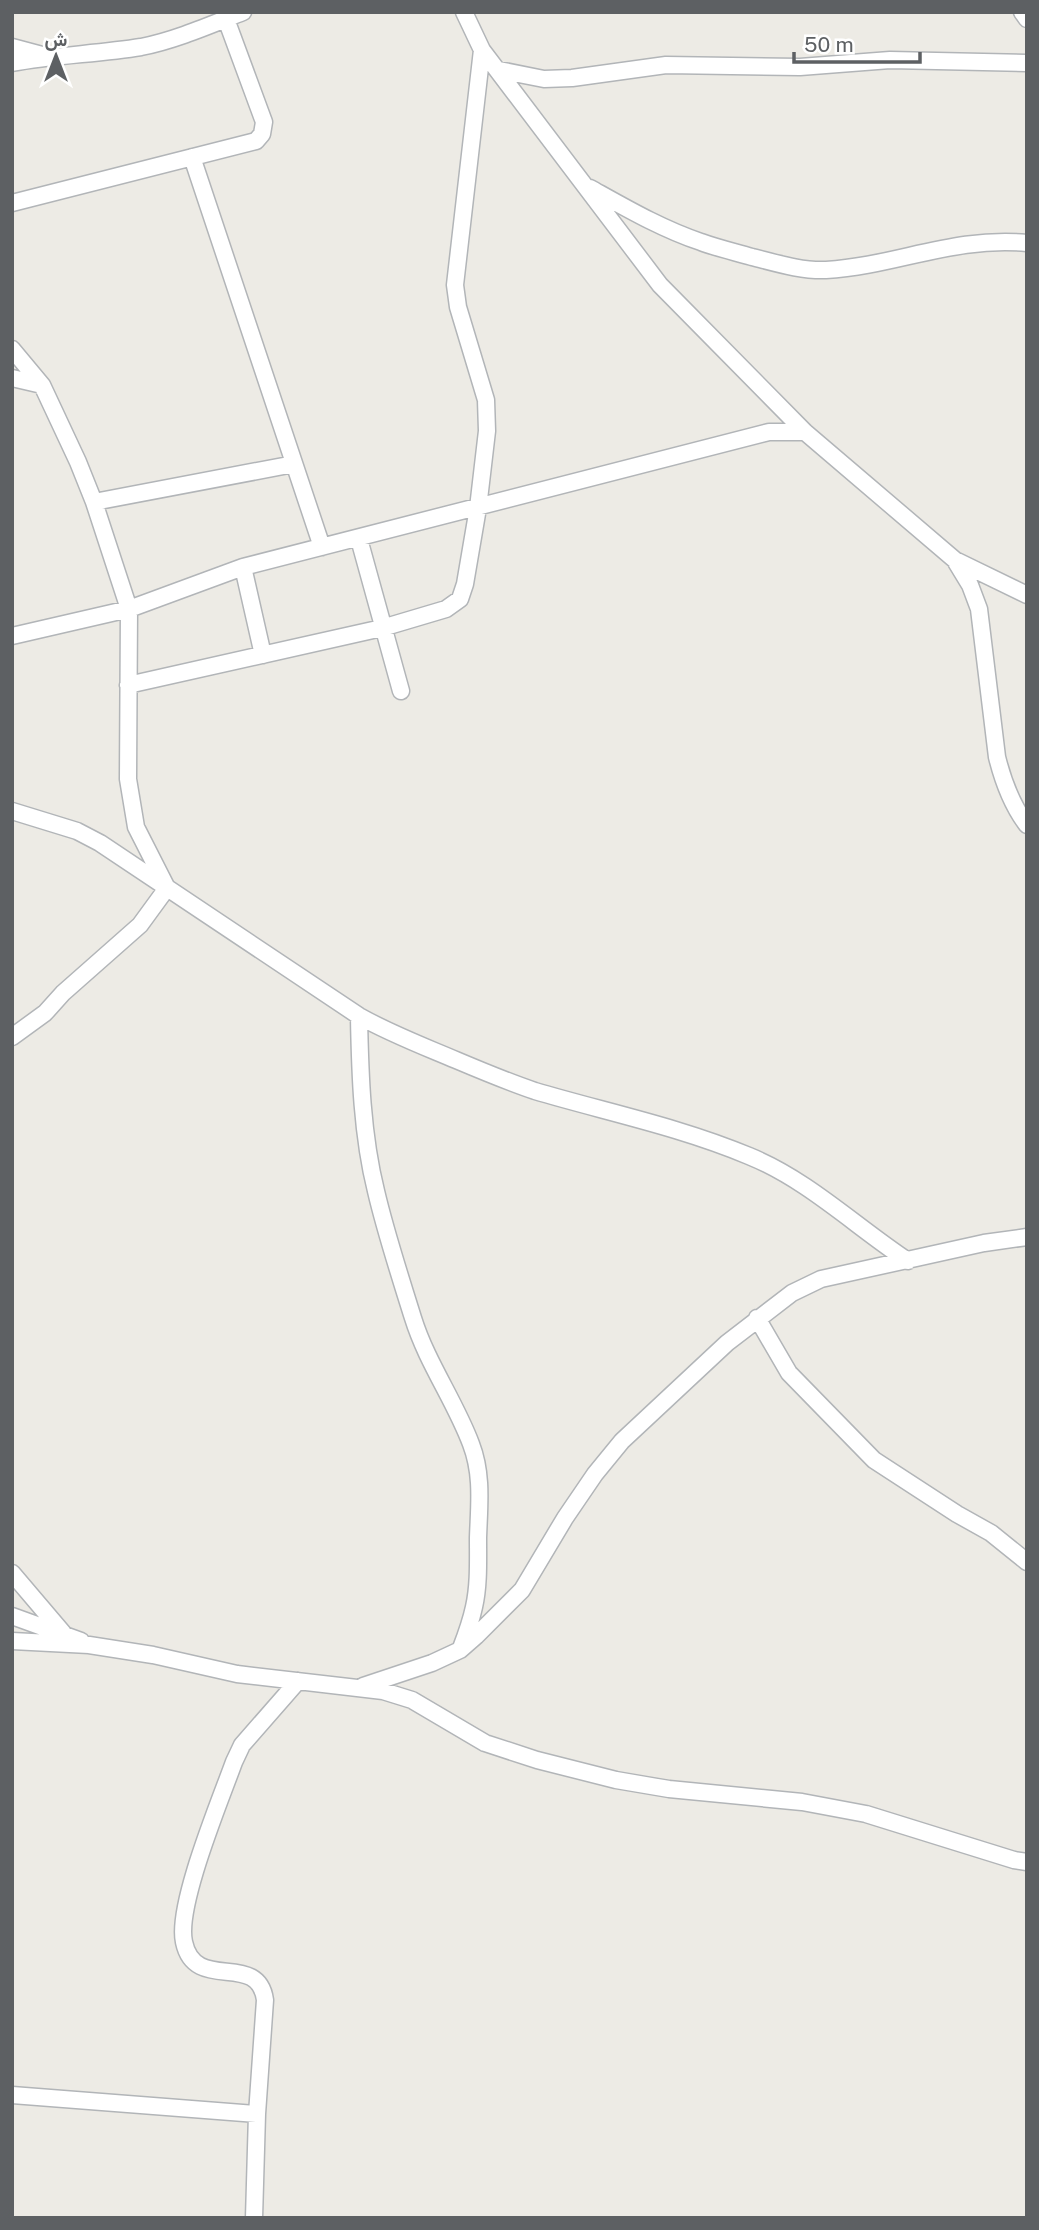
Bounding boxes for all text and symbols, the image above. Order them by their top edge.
north arrow [21,21,91,91]
scale bar [794,21,920,65]
text: ش [45,28,68,51]
text: 50 m [804,32,854,57]

